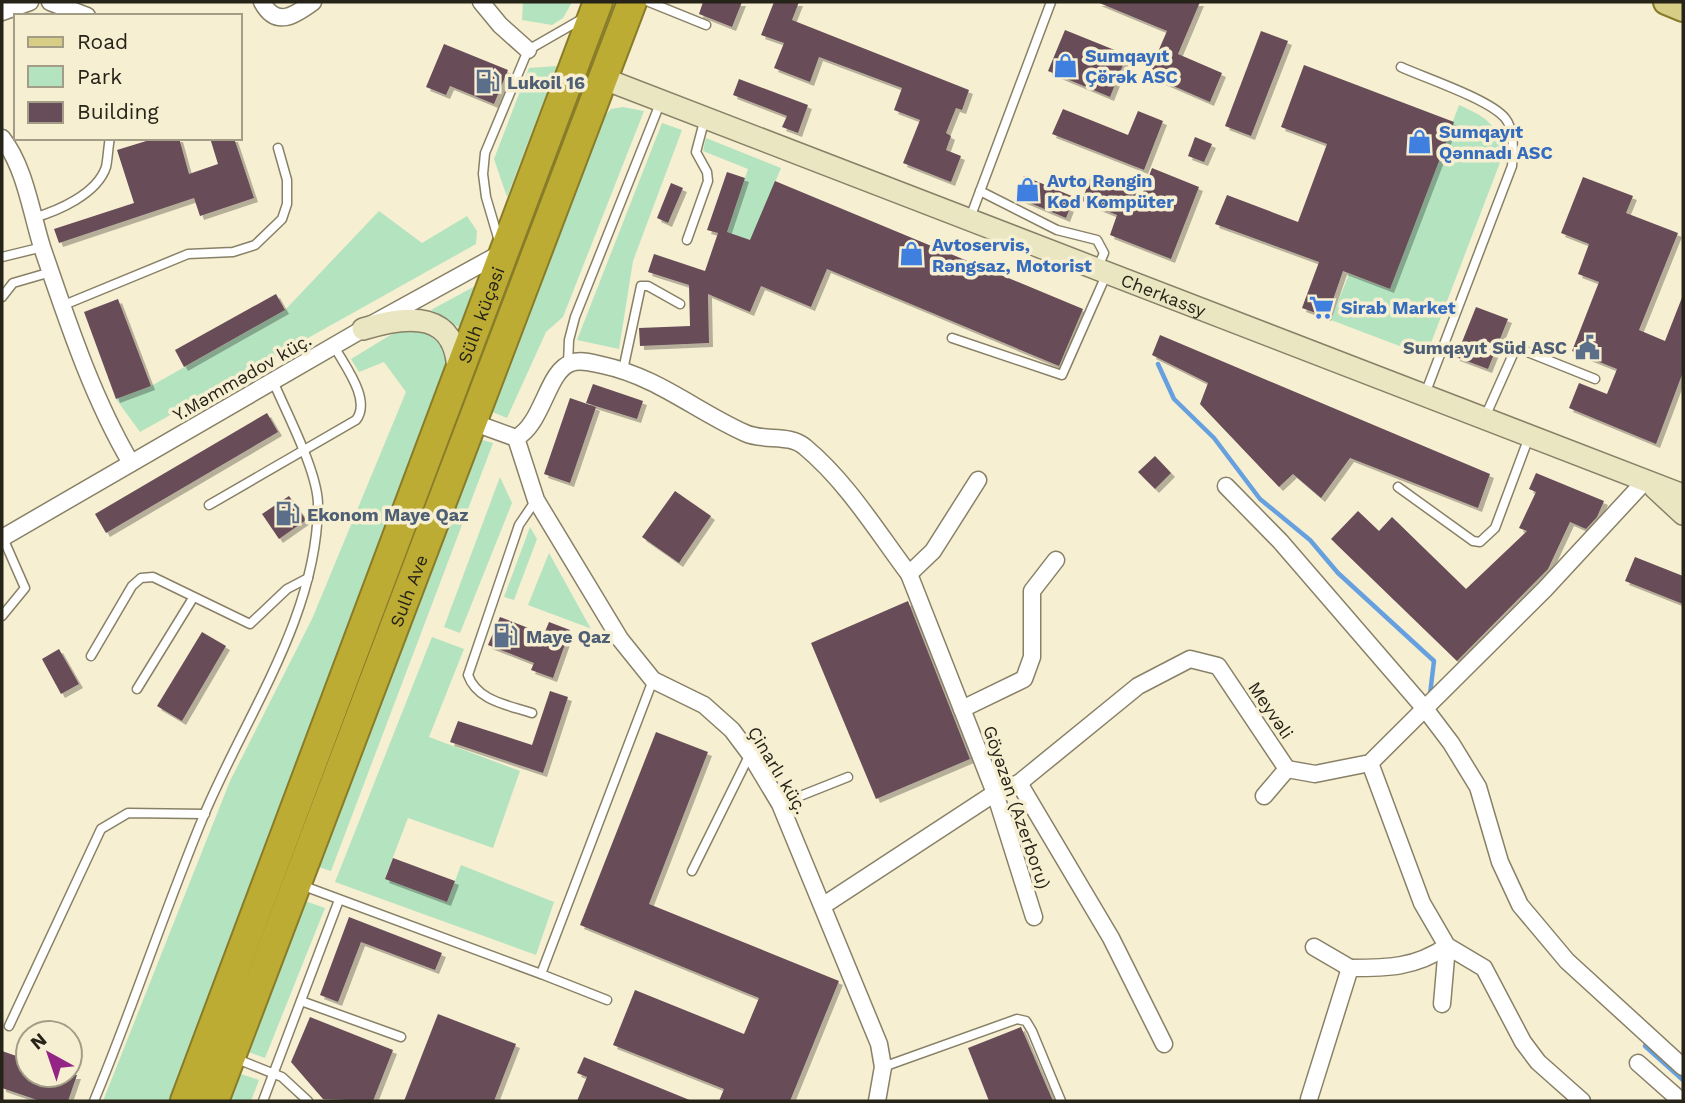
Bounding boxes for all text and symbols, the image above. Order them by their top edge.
legend [14,14,242,140]
text: Road [77,29,128,54]
place label: Sumqayıt Çörək ASC [1085,45,1178,87]
shop icon: Sumqayıt Çörək ASC [1051,51,1079,79]
text: Park [77,64,122,89]
fuel station icon: Lukoil 16 [473,68,501,96]
place label: Lukoil 16 [507,72,585,93]
text: Building [77,99,159,124]
place label: Sumqayıt Qənnadı ASC [1439,121,1553,163]
shop icon: Sumqayıt Qənnadı ASC [1405,127,1433,155]
place label: Avto Rəngin Kod Kompüter [1047,170,1174,212]
shop icon: Avto Rəngin Kod Kompüter [1013,176,1041,204]
place label: Avtoservis, Rəngsaz, Motorist [932,234,1092,276]
shop icon: Avtoservis, Rəngsaz, Motorist [898,240,926,268]
street label: Sülh küçəsi [453,264,508,366]
street label: Cherkassy [1118,269,1210,321]
supermarket icon: Sirab Market [1307,293,1335,321]
place label: Sirab Market [1341,297,1456,318]
street label: Y.Məmmədov küç. [169,329,315,425]
public building icon: Sumqayıt Süd ASC [1573,333,1601,361]
place label: Sumqayıt Süd ASC [1403,337,1567,358]
fuel station icon: Ekonom Maye Qaz [273,500,301,528]
place label: Ekonom Maye Qaz [307,504,468,525]
street label: Sulh Ave [385,552,431,630]
fuel station icon: Maye Qaz [492,622,520,650]
place label: Maye Qaz [526,626,611,647]
street label: Meyvəli [1244,677,1298,743]
street label: Çinarlı küç. [744,722,812,818]
street label: Göyəzən (Azerboru) [979,723,1055,891]
north arrow [14,1019,84,1089]
text: N [26,1028,51,1055]

